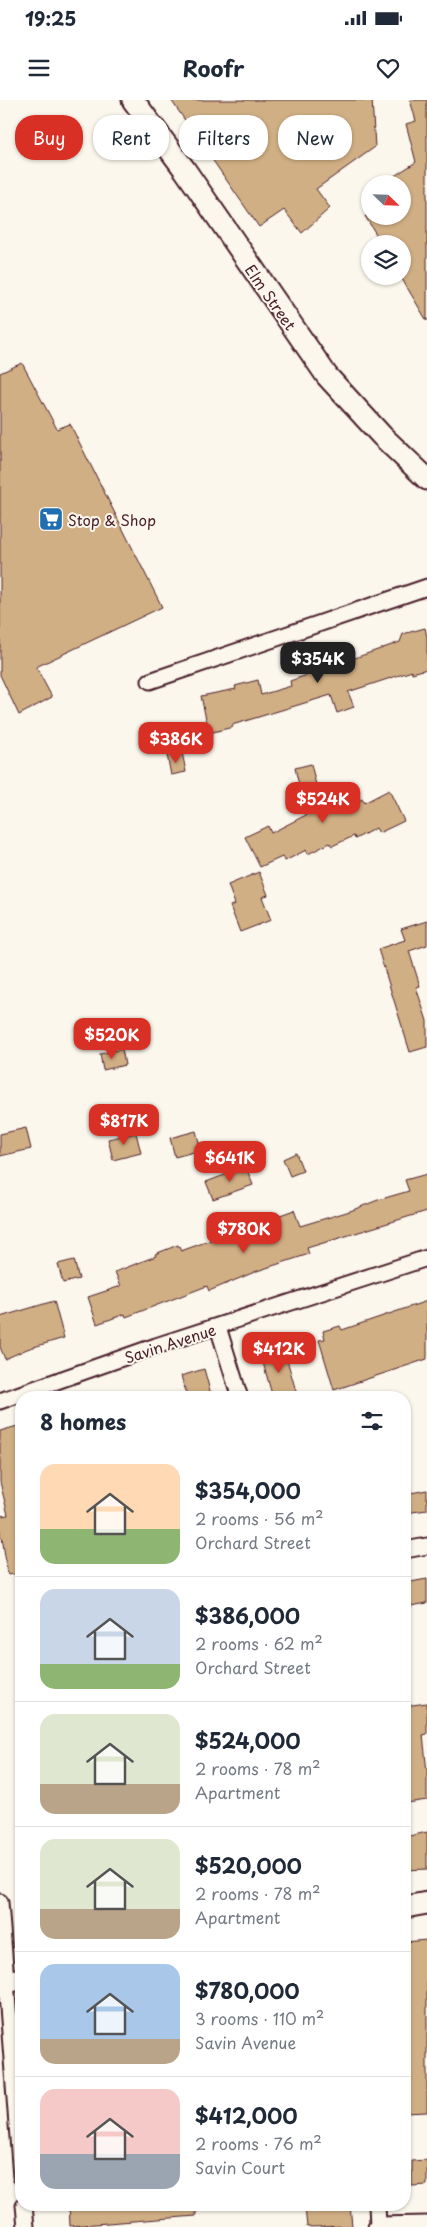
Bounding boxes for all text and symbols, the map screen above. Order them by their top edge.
text: 19:25 [25,4,76,32]
text: Roofr [183,51,244,84]
icon: menu [25,54,53,82]
icon: heart [374,54,402,82]
chip: Buy [15,115,83,160]
chip: Rent [93,115,169,160]
chip: Filters [179,115,268,160]
chip: New [278,115,352,160]
north arrow [361,175,411,225]
map controls [361,175,411,285]
button: layers [361,235,411,285]
street label: Elm Street [240,259,302,335]
supermarket icon: Stop & Shop [38,506,64,532]
place label: Stop & Shop [68,508,156,531]
pin: $354K [283,642,353,684]
text: $354K [291,646,345,670]
pin: $386K [141,722,211,764]
text: $386K [149,726,203,750]
pin: $524K [288,782,358,824]
text: $524K [296,786,350,810]
pin: $520K [77,1018,147,1060]
text: $520K [85,1022,139,1046]
pin: $817K [89,1104,159,1146]
text: $817K [100,1108,148,1132]
pin: $641K [195,1140,265,1183]
text: $641K [205,1145,255,1169]
pin: $780K [209,1212,279,1254]
text: $780K [217,1216,271,1240]
street label: Savin Avenue [121,1317,219,1369]
pin: $412K [244,1332,314,1374]
text: $412K [253,1336,305,1360]
text: 8 homes [40,1405,126,1437]
icon: filters [358,1407,386,1435]
text: $354,000 [195,1474,301,1506]
icon: home [80,1484,140,1544]
text: 2 rooms · 56 m² [195,1506,324,1530]
text: Orchard Street [195,1530,311,1554]
text: $386,000 [195,1599,300,1631]
icon: home [80,1609,140,1669]
text: 2 rooms · 62 m² [195,1631,323,1655]
text: Orchard Street [195,1655,311,1679]
text: $524,000 [195,1724,301,1756]
icon: home [80,1734,140,1794]
text: 2 rooms · 78 m² [195,1756,321,1780]
text: Apartment [195,1780,280,1804]
text: $520,000 [195,1849,302,1881]
icon: home [80,1859,140,1919]
text: 2 rooms · 78 m² [195,1881,321,1905]
text: Apartment [195,1905,280,1929]
text: $780,000 [195,1974,300,2006]
icon: home [80,1984,140,2044]
text: 3 rooms · 110 m² [195,2006,324,2030]
text: Savin Avenue [195,2030,296,2054]
text: $412,000 [195,2099,298,2131]
icon: home [80,2109,140,2169]
text: 2 rooms · 76 m² [195,2131,322,2155]
text: Savin Court [195,2155,285,2179]

